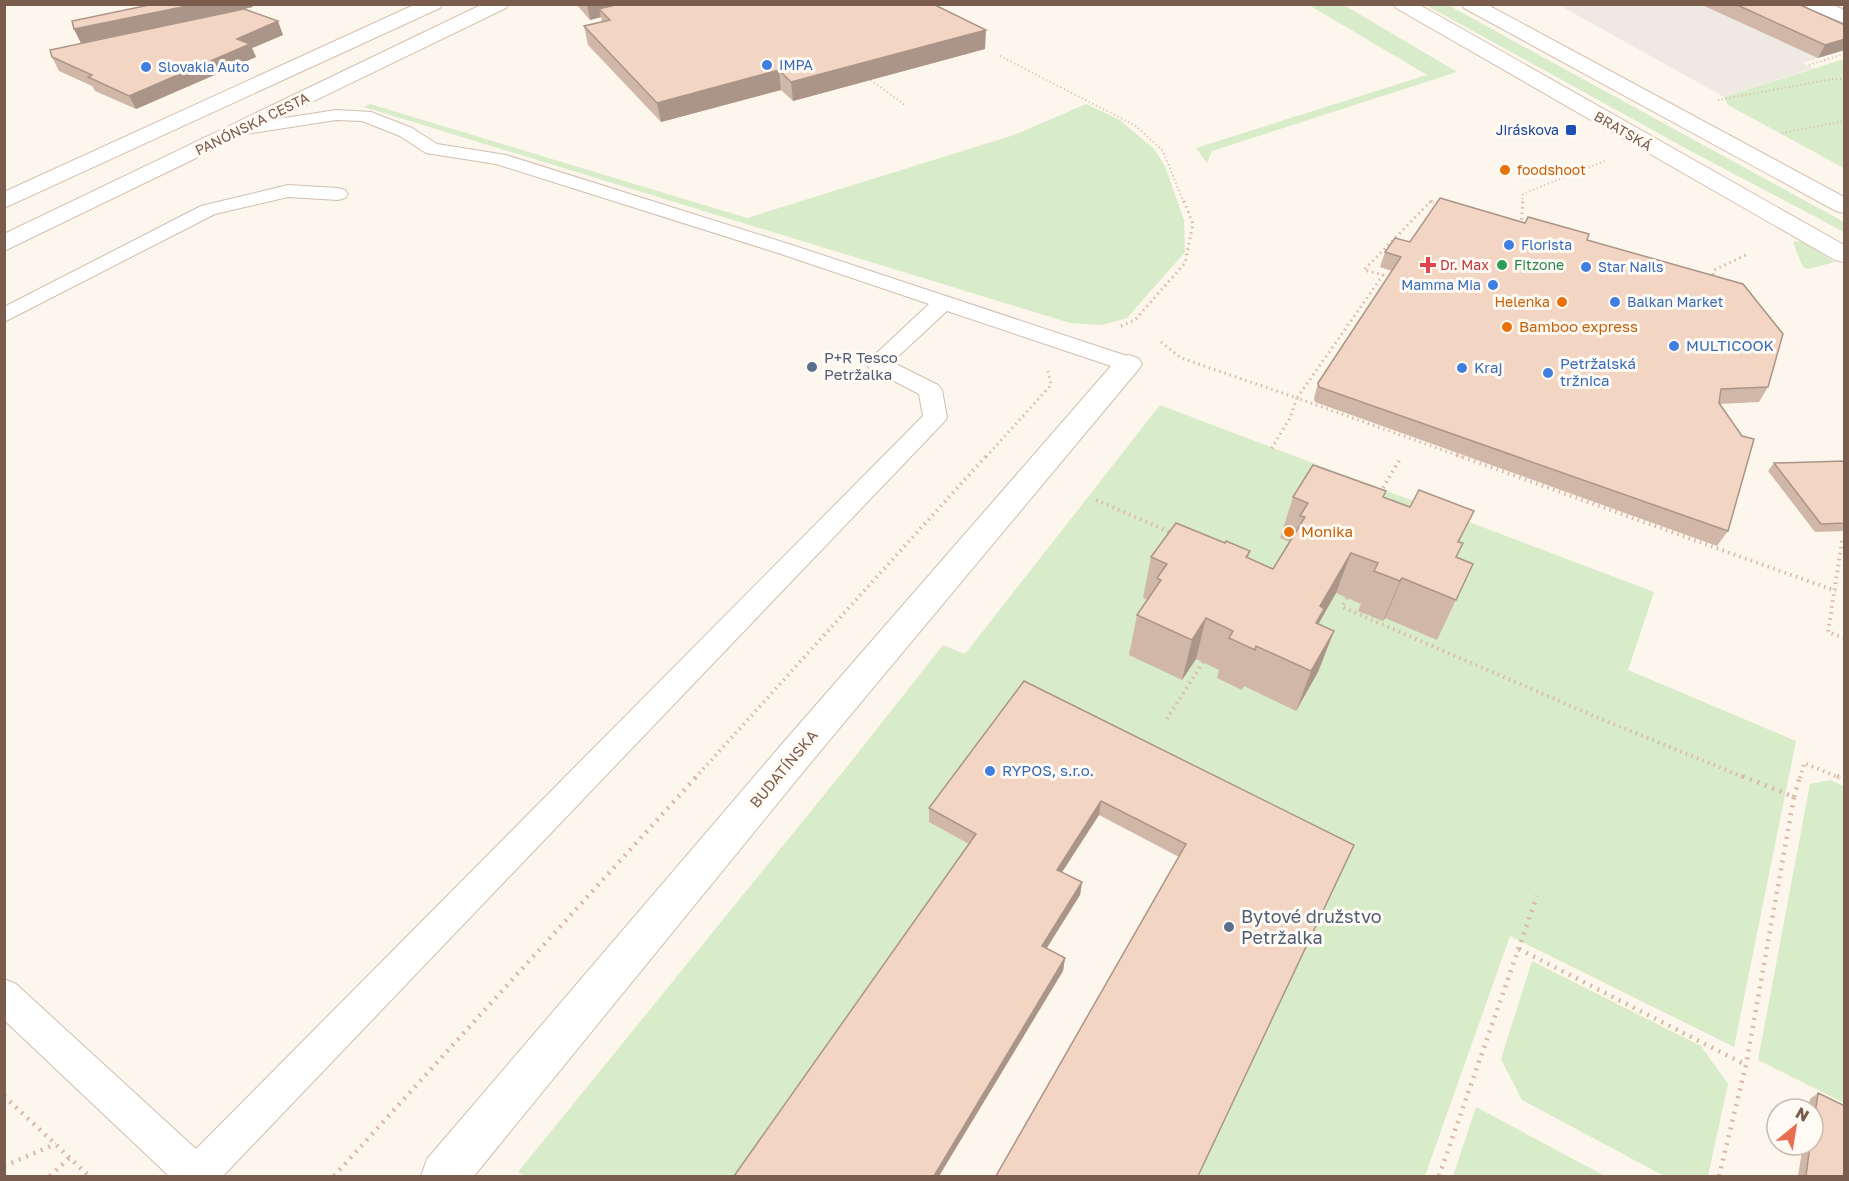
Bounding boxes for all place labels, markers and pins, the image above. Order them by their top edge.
place label: IMPA [779,56,813,73]
place label: Slovakia Auto [158,58,249,75]
marker: IMPA [760,58,774,72]
marker: Slovakia Auto [139,60,153,74]
place label: Jiráskova [1496,121,1559,138]
marker: Jiráskova [1564,123,1578,137]
place label: foodshoot [1517,161,1586,178]
marker: foodshoot [1498,163,1512,177]
place label: Florista [1521,236,1572,253]
marker: Florista [1502,238,1516,252]
place label: Dr. Max [1440,256,1489,273]
place label: Fitzone [1514,256,1564,273]
marker: Dr. Max [1421,258,1435,272]
marker: Fitzone [1495,258,1509,272]
place label: Star Nails [1598,258,1663,275]
marker: Star Nails [1579,260,1593,274]
place label: Mamma Mia [1401,276,1481,293]
marker: Mamma Mia [1486,278,1500,292]
place label: Helenka [1494,293,1550,310]
place label: Balkan Market [1627,293,1723,310]
marker: Helenka [1555,295,1569,309]
marker: Balkan Market [1608,295,1622,309]
place label: Bamboo express [1519,317,1638,335]
marker: Bamboo express [1500,320,1514,334]
place label: MULTICOOK [1686,336,1774,354]
marker: MULTICOOK [1667,339,1681,353]
place label: P+R Tesco Petržalka [824,348,898,383]
place label: Petržalská tržnica [1560,354,1636,389]
place label: Kraj [1474,358,1503,376]
marker: P+R Tesco Petržalka [805,360,819,374]
marker: Kraj [1455,361,1469,375]
marker: Petržalská tržnica [1541,366,1555,380]
place label: Monika [1301,522,1353,540]
marker: Monika [1282,525,1296,539]
place label: RYPOS, s.r.o. [1002,761,1094,779]
marker: RYPOS, s.r.o. [983,764,997,778]
place label: Bytové družstvo Petržalka [1241,905,1382,948]
marker: Bytové družstvo Petržalka [1222,920,1236,934]

